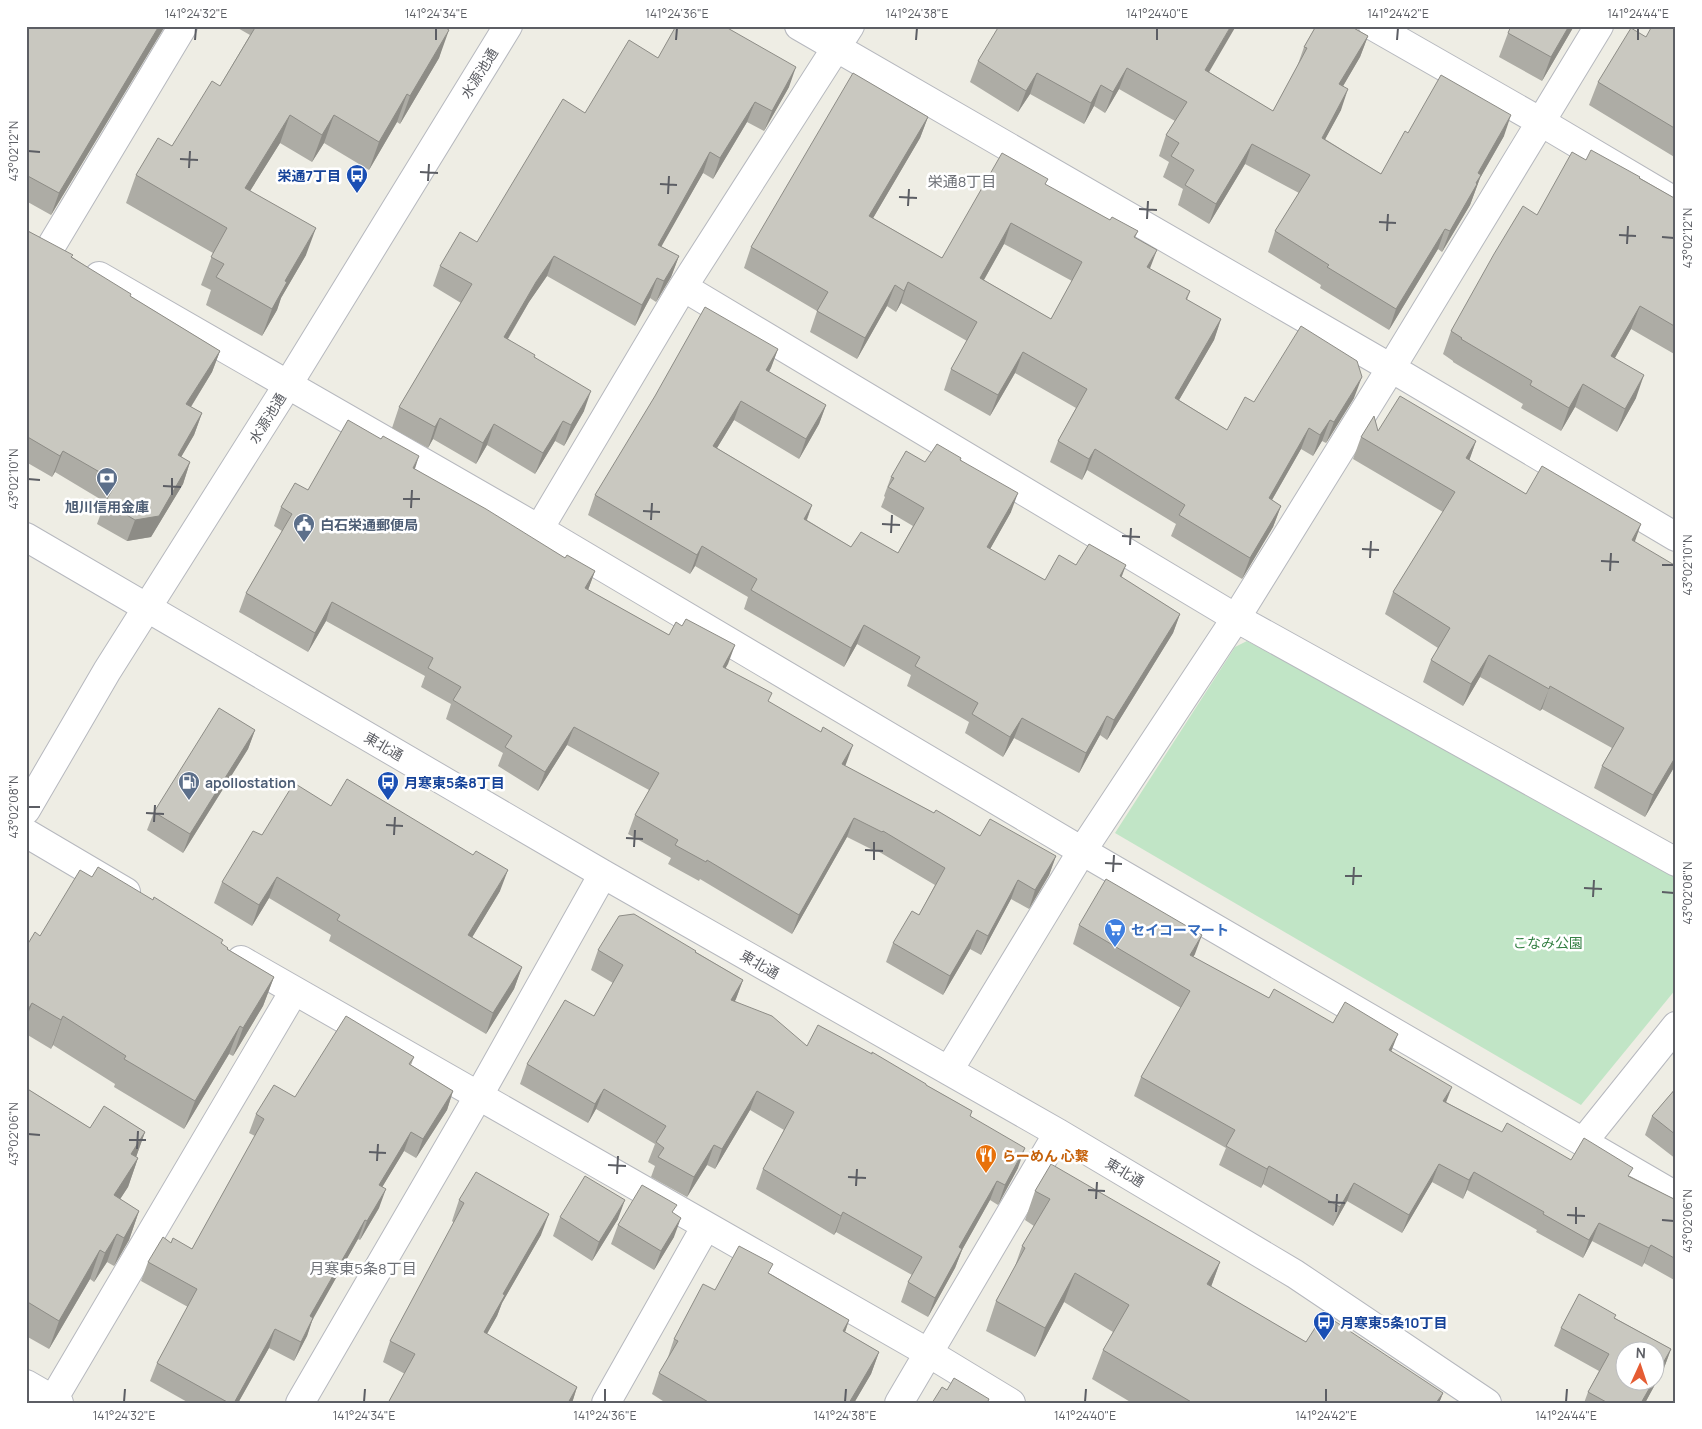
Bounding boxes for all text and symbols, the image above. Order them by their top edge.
text: 141°24'32"E [165,5,228,22]
text: 141°24'34"E [405,5,467,22]
text: 141°24'36"E [645,5,709,22]
text: 141°24'38"E [886,5,949,22]
text: 141°24'40"E [1126,5,1188,22]
text: 141°24'42"E [1367,5,1429,22]
text: 141°24'44"E [1607,5,1669,22]
street label: 水源池通 [456,44,502,102]
text: 43°02'12"N [5,121,22,181]
bus stop icon: 栄通7丁目 [345,163,369,194]
place label: 栄通7丁目 [278,166,341,185]
district label: 栄通8丁目 [928,171,996,192]
text: 43°02'12"N [1679,208,1696,268]
street label: 水源池通 [244,389,290,447]
text: 43°02'10"N [5,449,22,509]
bank icon: 旭川信用金庫 [95,466,119,497]
place label: 旭川信用金庫 [65,497,149,516]
public building icon: 白石栄通郵便局 [292,512,316,543]
place label: 白石栄通郵便局 [320,515,418,534]
text: 43°02'10"N [1679,535,1696,595]
street label: 東北通 [361,727,407,765]
fuel station icon: apollostation [177,770,201,801]
bus stop icon: 月寒東5条8丁目 [376,770,400,801]
place label: apollostation [205,773,296,792]
place label: 月寒東5条8丁目 [404,773,505,792]
text: 43°02'08"N [5,775,22,839]
text: 43°02'08"N [1679,861,1696,925]
supermarket icon: セイコーマート [1103,917,1127,948]
place label: セイコーマート [1131,920,1229,939]
park label: こなみ公園 [1513,933,1583,952]
street label: 東北通 [737,945,783,983]
text: 43°02'06"N [5,1102,22,1166]
restaurant icon: らーめん 心繋 [974,1143,998,1174]
place label: らーめん 心繋 [1002,1146,1089,1165]
street label: 東北通 [1102,1153,1148,1191]
text: 43°02'06"N [1679,1189,1696,1253]
district label: 月寒東5条8丁目 [309,1258,417,1279]
bus stop icon: 月寒東5条10丁目 [1312,1310,1336,1341]
place label: 月寒東5条10丁目 [1340,1313,1448,1332]
north arrow [1614,1342,1664,1392]
text: N [1635,1343,1646,1362]
text: 141°24'32"E [93,1407,156,1424]
text: 141°24'34"E [333,1407,395,1424]
text: 141°24'36"E [573,1407,637,1424]
text: 141°24'38"E [814,1407,877,1424]
text: 141°24'40"E [1054,1407,1116,1424]
text: 141°24'42"E [1295,1407,1357,1424]
text: 141°24'44"E [1535,1407,1597,1424]

